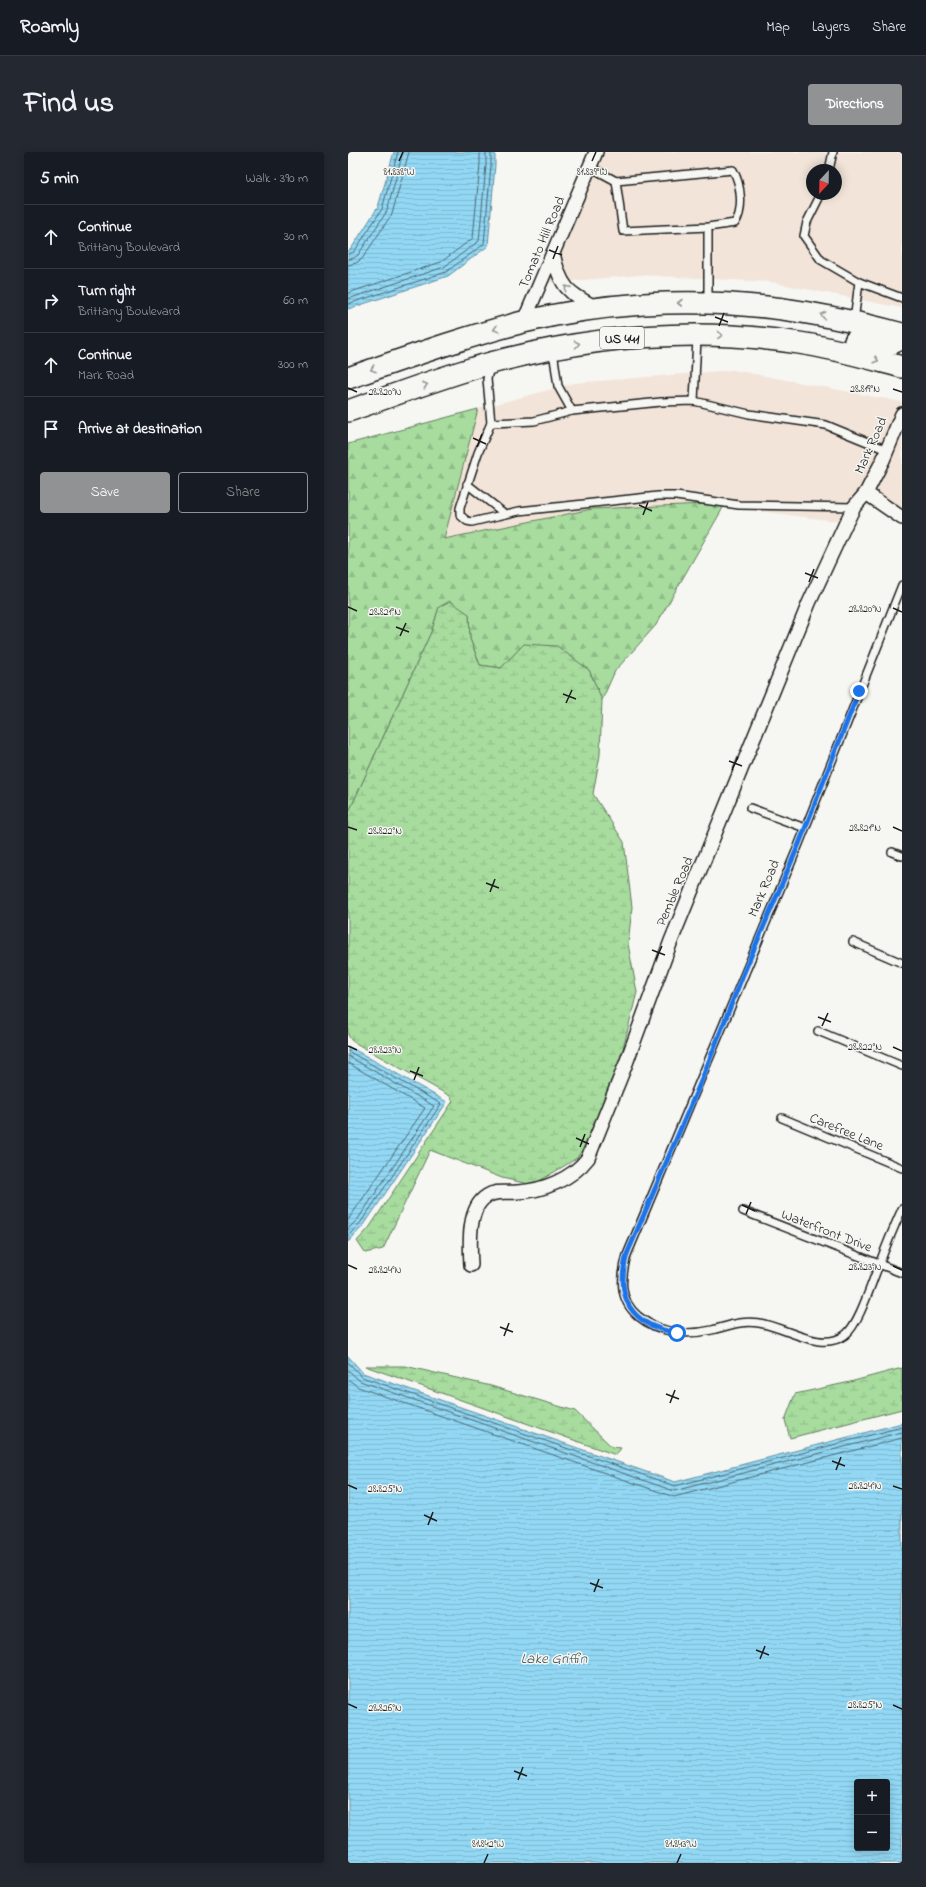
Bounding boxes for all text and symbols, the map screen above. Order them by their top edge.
text: Roamly [20,14,79,41]
text: Map [766,17,790,38]
text: Layers [812,17,850,38]
text: Share [872,17,906,38]
text: Find us [24,84,114,125]
button: Directions [808,84,902,125]
north arrow [806,164,842,200]
text: 81.838°W [383,165,415,180]
text: 81.839°W [577,165,607,180]
text: 5 min [40,166,79,191]
text: Walk · 390 m [246,169,308,188]
street label: Tomato Hill Road [514,193,571,292]
text: Continue [78,216,132,238]
icon: ahead [40,226,62,248]
text: 30 m [284,227,308,246]
text: Brittany Boulevard [78,238,180,257]
text: Turn right [78,280,136,302]
one-way arrow [565,286,572,293]
icon: right [40,290,62,312]
text: 60 m [283,291,308,310]
one-way arrow [677,299,683,307]
text: Brittany Boulevard [78,302,180,321]
one-way arrow [820,312,826,320]
one-way arrow [493,324,500,333]
road number: US 441 [600,327,644,349]
one-way arrow [717,331,723,340]
one-way arrow [574,340,580,349]
text: Continue [78,344,132,366]
icon: ahead [40,354,62,376]
text: 300 m [278,355,308,374]
one-way arrow [872,355,879,364]
one-way arrow [369,365,376,373]
text: Mark Road [78,366,134,385]
one-way arrow [421,381,428,389]
text: 28.819°N [850,382,880,397]
text: 28.820°N [368,385,402,400]
street label: Mark Road [849,414,893,478]
icon: arrive [40,418,62,440]
text: Arrive at destination [78,418,202,440]
button: Save [40,472,170,513]
button: Share [178,472,308,513]
text: 28.820°N [848,602,882,617]
text: 28.821°N [369,605,401,620]
route end [850,682,868,700]
text: 28.821°N [849,821,881,836]
text: 28.822°N [368,824,402,839]
street label: Pemble Road [651,853,700,930]
street label: Mark Road [743,857,786,921]
text: 28.822°N [848,1040,882,1055]
text: 28.823°N [368,1043,402,1058]
street label: Carefree Lane [806,1108,887,1157]
street label: Waterfront Drive [778,1204,876,1259]
text: 28.823°N [848,1260,882,1275]
text: 28.824°N [368,1263,402,1278]
route start [668,1324,686,1342]
text: 28.824°N [848,1479,882,1494]
text: 28.825°N [368,1482,403,1497]
water label: Lake Griffin [521,1648,588,1670]
text: 28.825°N [848,1698,883,1713]
text: 28.826°N [368,1701,402,1716]
map controls [854,1779,890,1851]
button: + [854,1779,890,1815]
button: − [854,1815,890,1851]
text: 81.842°W [472,1837,504,1852]
text: 81.843°W [665,1837,697,1852]

